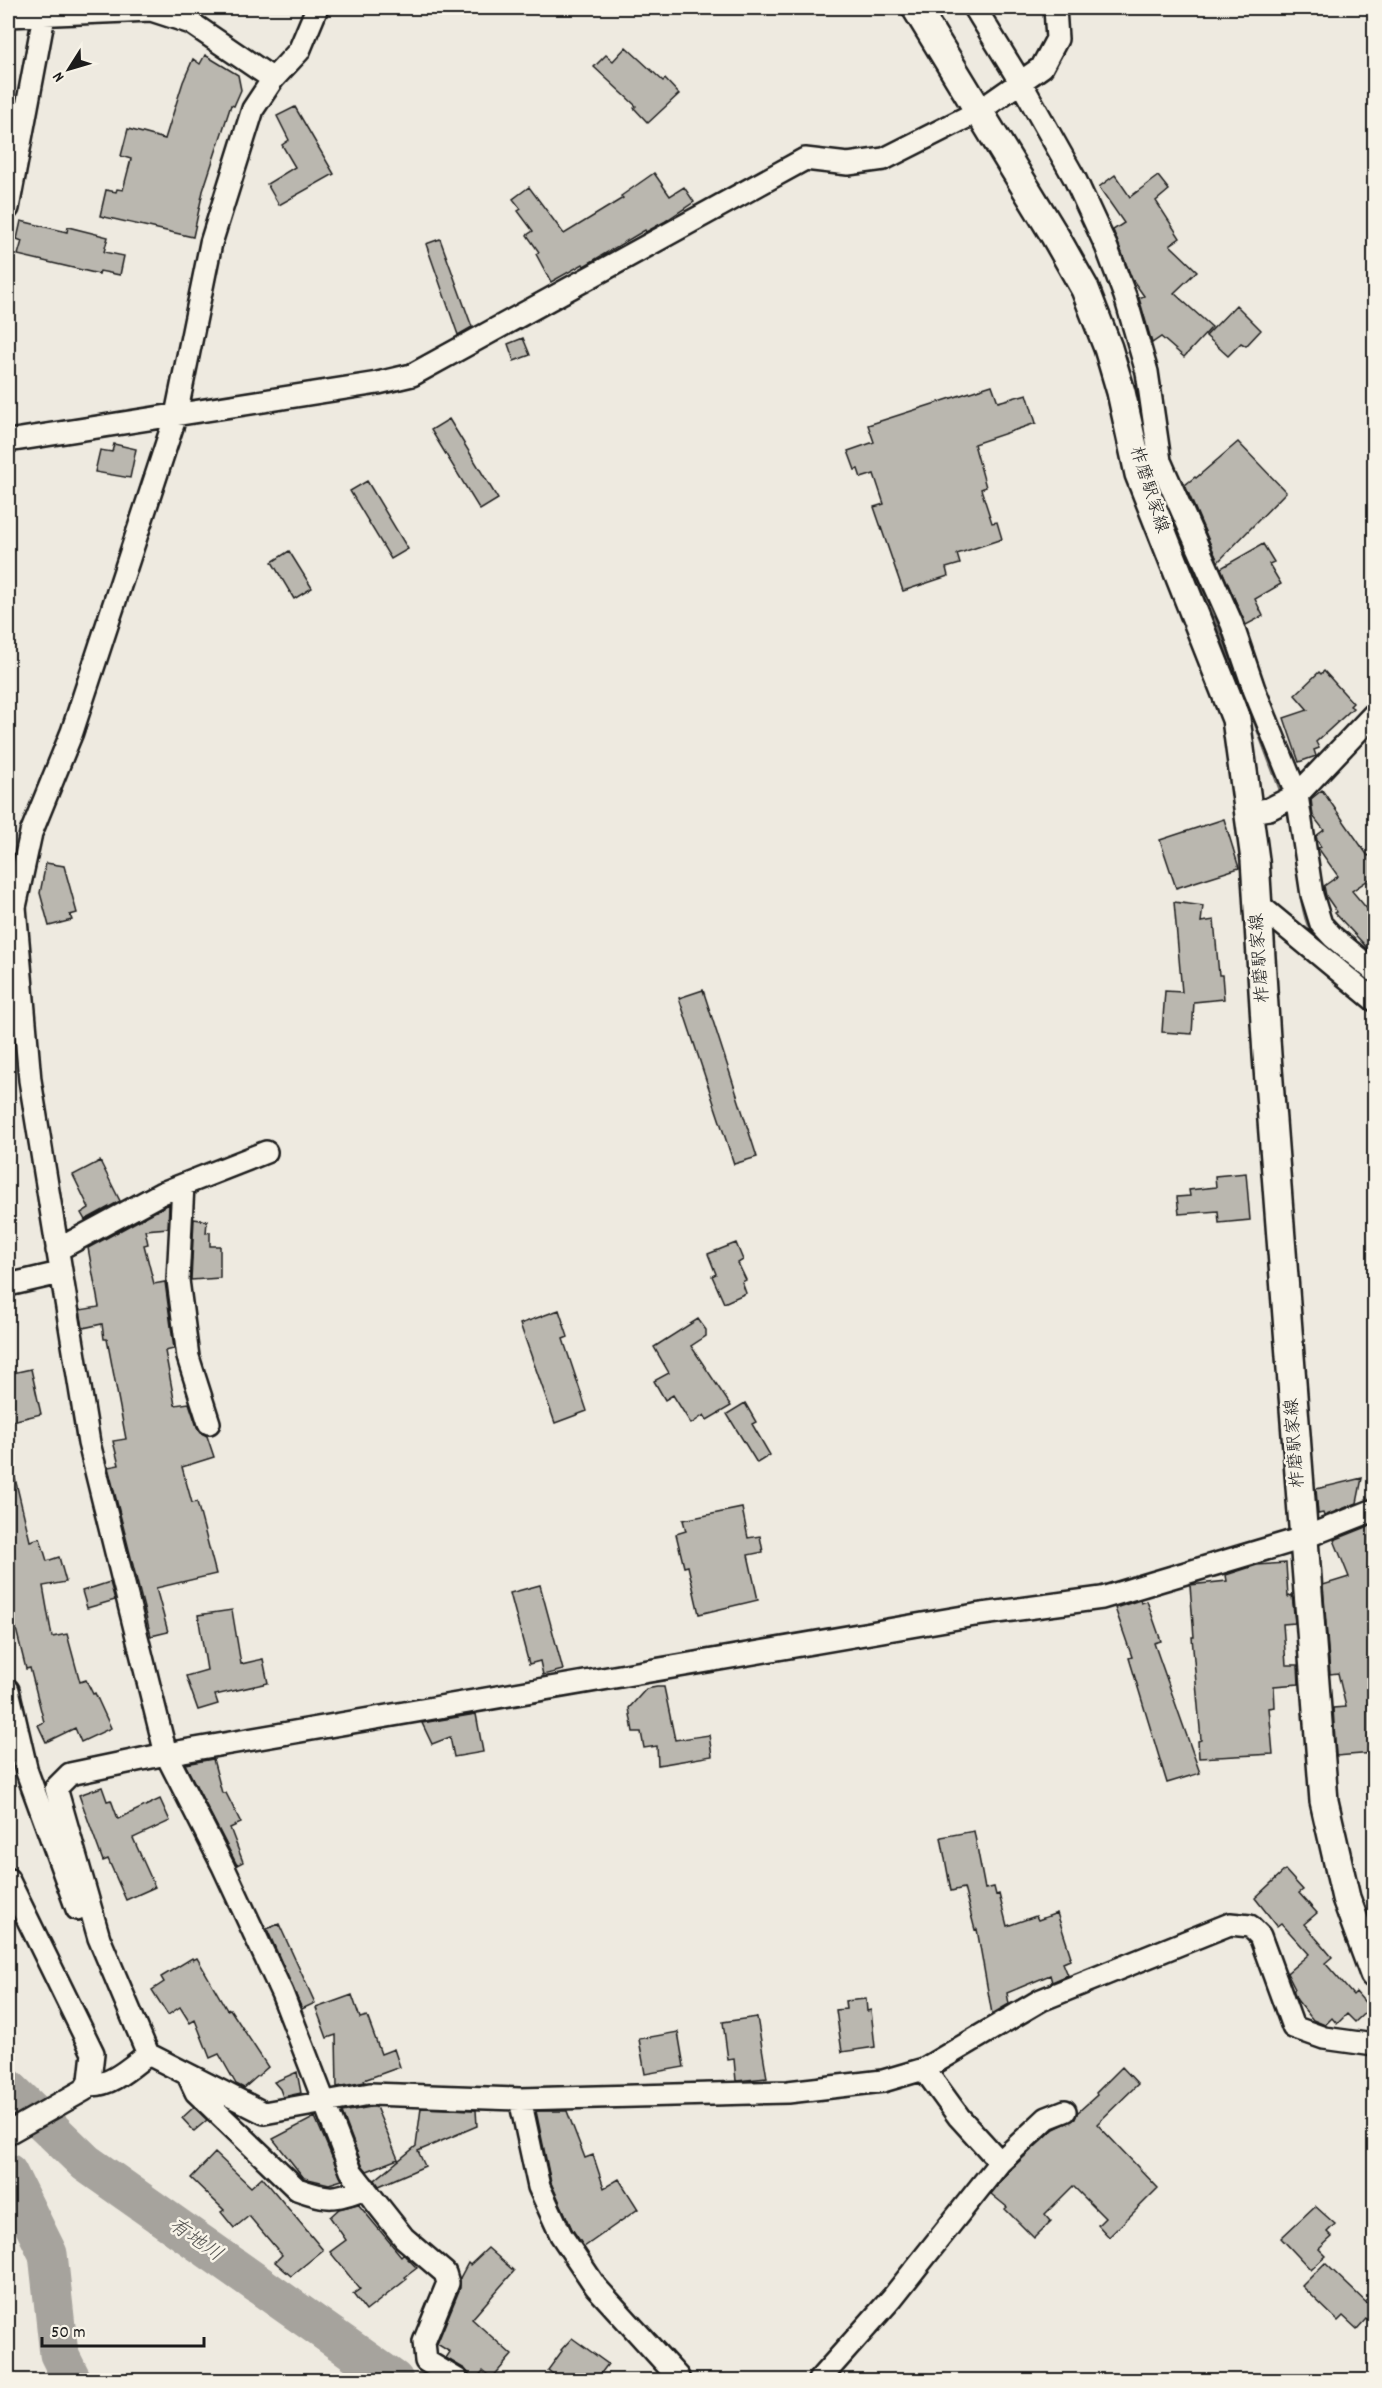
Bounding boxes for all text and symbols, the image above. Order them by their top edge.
north arrow [39,39,99,99]
text: N [47,66,71,87]
street label: 柞磨駅家線 [1122,443,1174,537]
street label: 柞磨駅家線 [1245,912,1277,1004]
street label: 柞磨駅家線 [1280,1397,1312,1489]
water label: 有地川 [162,2212,228,2270]
scale bar [42,2310,204,2348]
text: 50 m [51,2321,86,2346]

